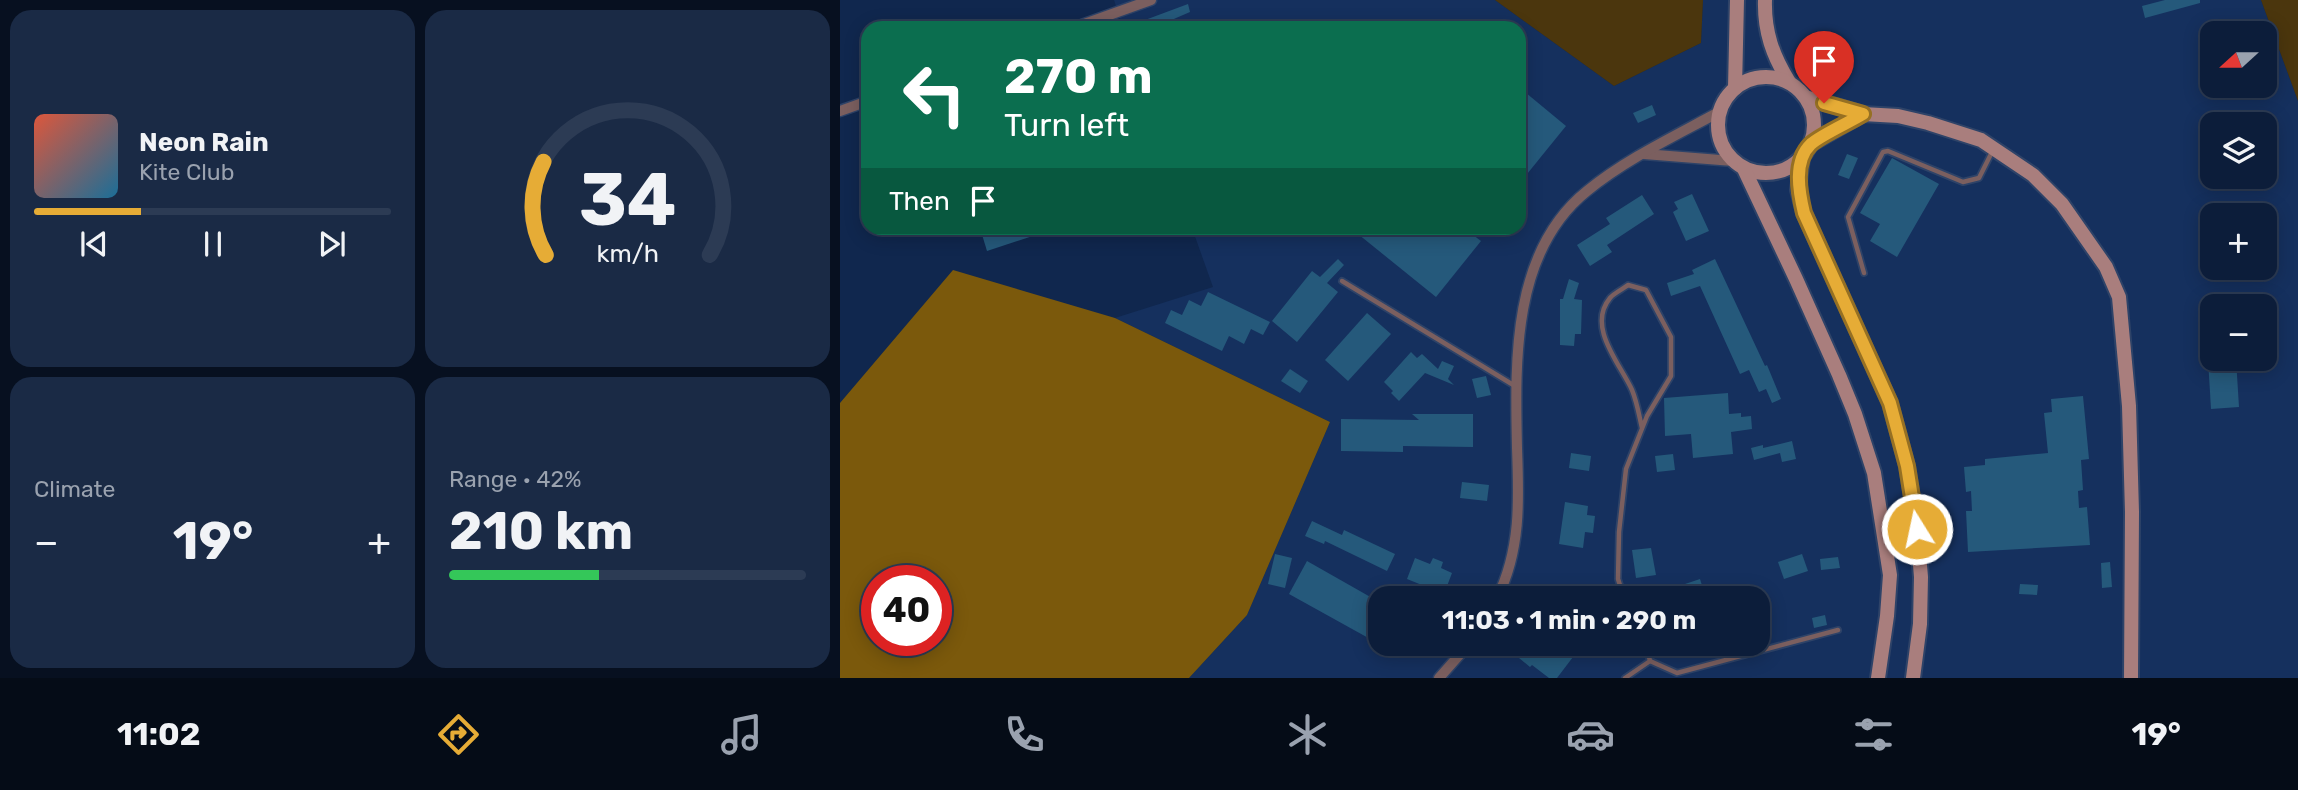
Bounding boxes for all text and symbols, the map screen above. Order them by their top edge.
north arrow [2200,21,2277,98]
map controls [2200,21,2277,371]
pin [1794,31,1854,103]
icon: arrive [1805,42,1843,80]
text: 270 m [1004,47,1153,105]
icon: left [889,49,980,140]
text: Turn left [1004,106,1129,144]
button: layers [2200,112,2277,189]
text: Neon Rain [139,127,269,158]
text: 34 [579,157,676,243]
text: Kite Club [139,158,234,186]
icon: arrive [964,182,1002,220]
text: Then [889,186,950,217]
button: + [2200,203,2277,280]
icon: previous [75,225,113,263]
icon: pause [194,225,232,263]
icon: next [313,225,351,263]
text: km/h [596,239,659,268]
button: − [2200,294,2277,371]
text: Range · 42% [449,465,581,493]
text: Climate [34,475,115,503]
position arrow [1880,492,1954,566]
text: 210 km [449,500,633,562]
text: 19° [173,510,253,572]
text: − [34,519,59,565]
text: + [367,519,391,565]
speed limit sign: 40 [861,565,952,656]
text: 11:03 · 1 min · 290 m [1442,605,1696,636]
icon: directions [434,710,483,759]
icon: music [717,710,766,759]
icon: phone [1000,710,1049,759]
icon: climate [1283,710,1332,759]
icon: car [1566,710,1615,759]
icon: filters [1849,710,1898,759]
text: 11:02 [117,715,201,753]
text: 19° [2131,715,2181,753]

